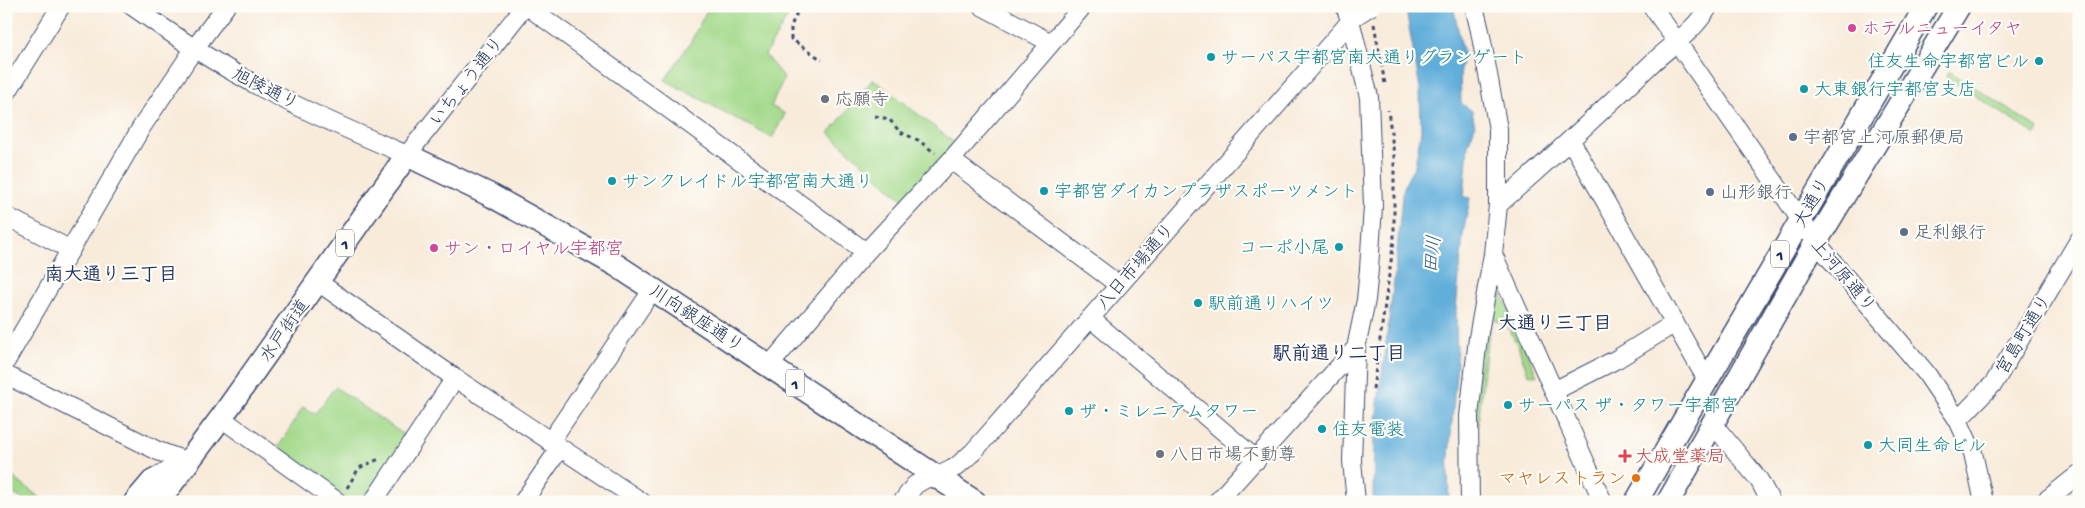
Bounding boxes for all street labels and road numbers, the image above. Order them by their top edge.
street label: いちょう通り [426,34,509,132]
street label: 旭陵通り [228,64,302,116]
street label: 大通り [1791,175,1836,232]
street label: 八日市場通り [1093,219,1180,315]
road number: 1 [336,230,354,256]
street label: 上河原通り [1805,235,1879,318]
road number: 1 [1771,240,1789,268]
street label: 川向銀座通り [645,281,747,358]
street label: 宮島町通り [1992,291,2057,379]
street label: 水戸街道 [256,295,315,367]
road number: 1 [786,369,804,396]

